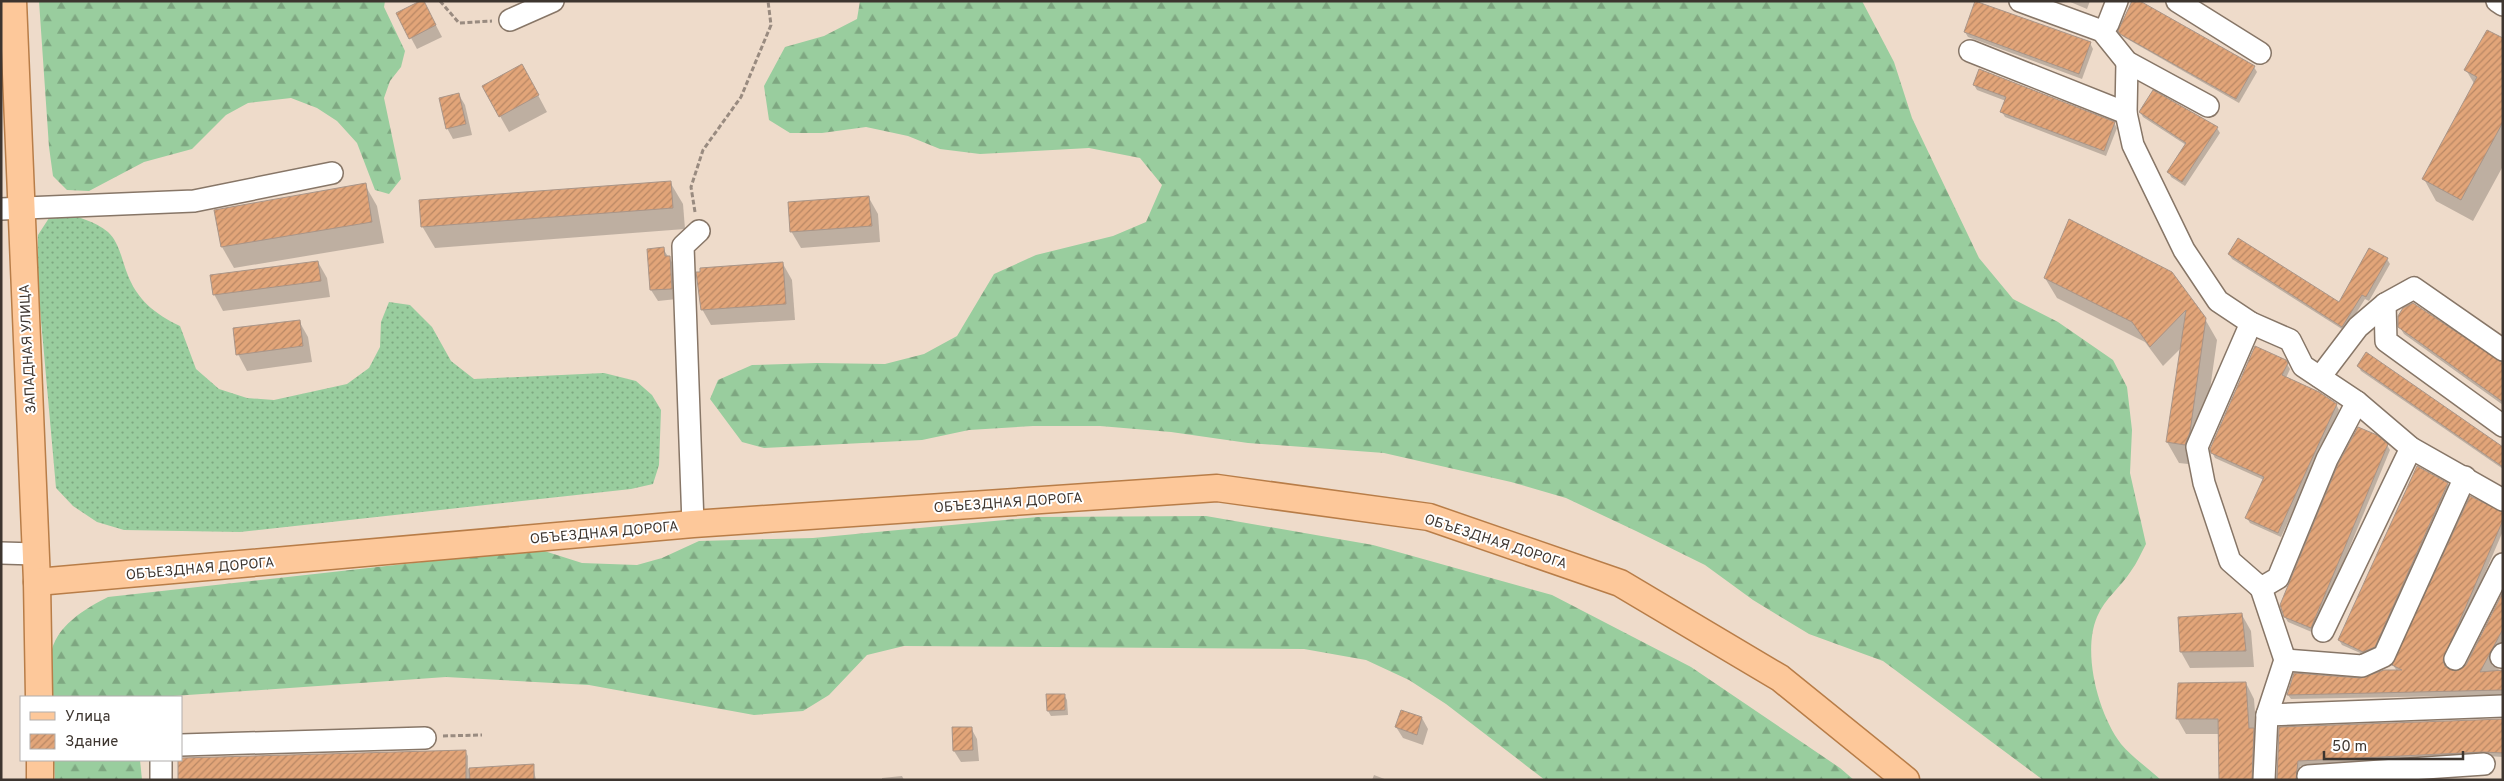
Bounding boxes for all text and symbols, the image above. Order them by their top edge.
street label: ЗАПАДНАЯ УЛИЦА [17,284,40,414]
street label: ОБЪЕЗДНАЯ ДОРОГА [933,490,1083,517]
street label: ОБЪЕЗДНАЯ ДОРОГА [1422,511,1569,574]
street label: ОБЪЕЗДНАЯ ДОРОГА [529,519,679,548]
street label: ОБЪЕЗДНАЯ ДОРОГА [125,555,275,584]
legend [20,696,182,761]
text: Улица [65,708,110,727]
scale bar [2324,728,2463,760]
text: Здание [65,733,118,752]
text: 50 m [2332,738,2367,757]

